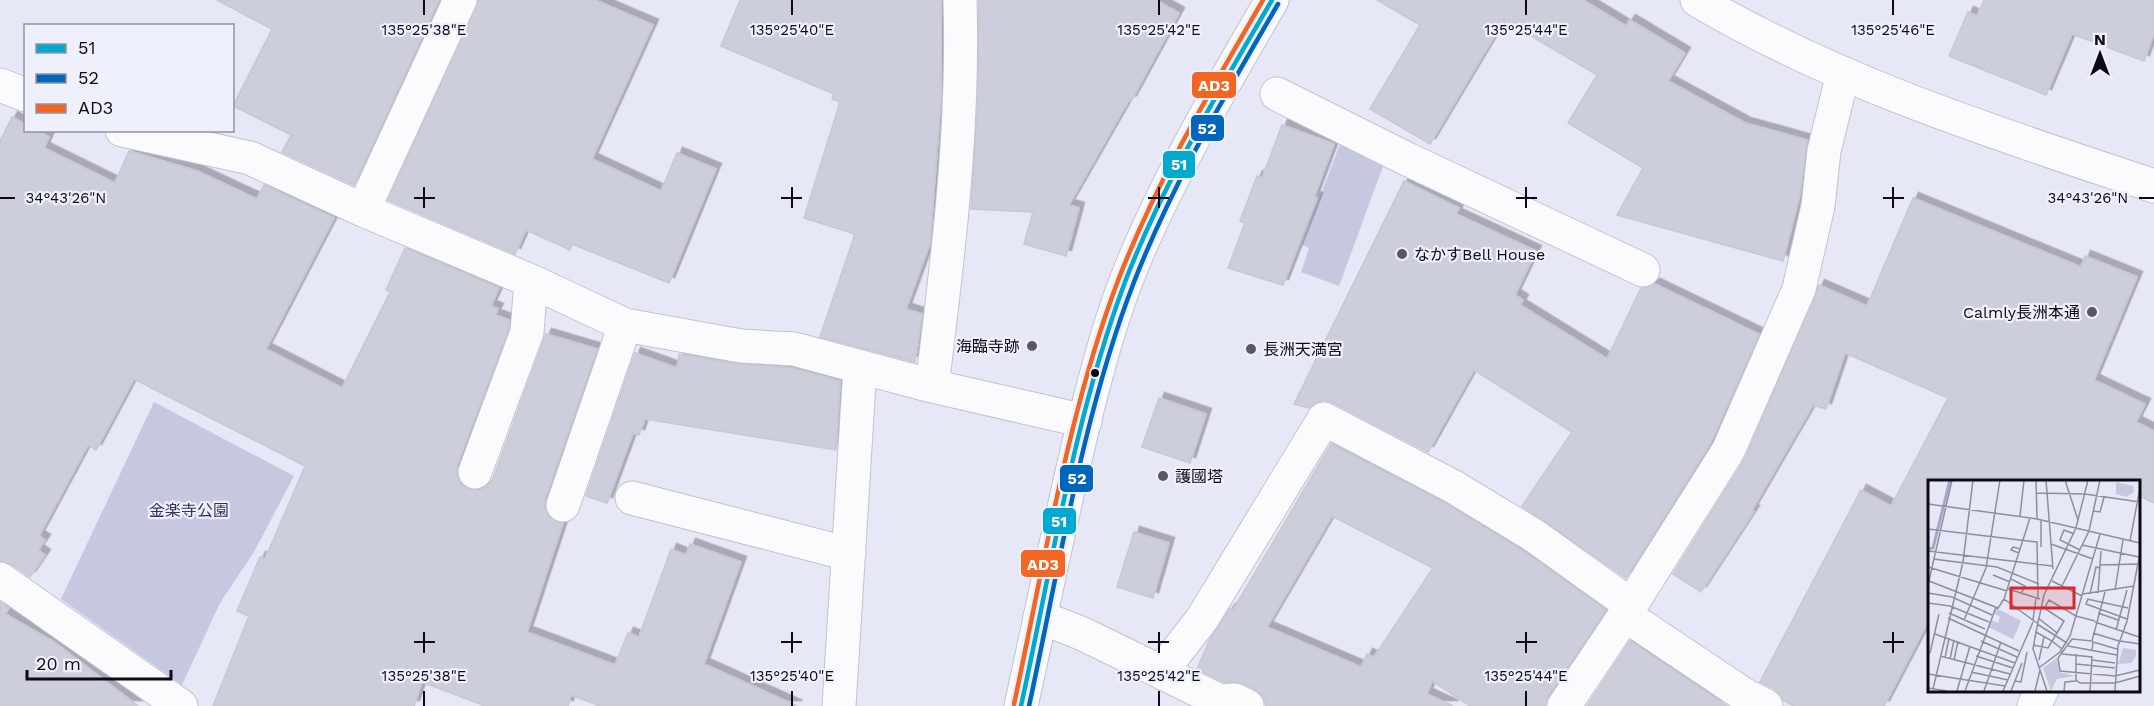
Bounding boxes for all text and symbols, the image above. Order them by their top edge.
text: 135°25'38"E [382,21,466,39]
text: 135°25'40"E [750,21,834,39]
text: 135°25'42"E [1117,21,1201,39]
text: 135°25'44"E [1484,21,1568,39]
text: 135°25'46"E [1851,21,1935,39]
legend [24,24,234,132]
north arrow [2070,24,2130,84]
text: N [2094,30,2106,49]
text: 51 [78,37,96,58]
text: 52 [78,67,99,88]
line badge: AD3 [1191,71,1237,99]
text: AD3 [1198,76,1230,95]
text: AD3 [78,97,113,118]
line badge: 52 [1190,114,1225,142]
text: 52 [1198,119,1216,138]
line badge: 51 [1162,150,1196,179]
text: 51 [1171,155,1187,174]
text: 34°43'26"N [26,189,106,207]
text: 34°43'26"N [2048,189,2128,207]
place label: なかすBell House [1414,245,1545,264]
marker: なかすBell House [1395,247,1409,261]
place label: Calmly長洲本通 [1963,303,2080,322]
marker: Calmly長洲本通 [2085,305,2099,319]
place label: 海臨寺跡 [956,337,1020,356]
marker: 海臨寺跡 [1025,339,1039,353]
place label: 長洲天満宮 [1263,340,1343,359]
marker: 長洲天満宮 [1244,342,1258,356]
unlabelled marker [1089,367,1101,379]
line badge: 52 [1059,464,1094,493]
place label: 護國塔 [1175,467,1223,486]
text: 52 [1068,469,1086,488]
marker: 護國塔 [1156,469,1170,483]
inset map [1928,480,2139,691]
park label: 金楽寺公園 [149,501,229,520]
line badge: 51 [1042,507,1077,535]
text: 51 [1051,512,1067,531]
line badge: AD3 [1020,549,1066,578]
text: AD3 [1027,555,1059,574]
scale bar [27,643,171,681]
text: 20 m [36,653,81,674]
text: 135°25'38"E [382,667,466,685]
text: 135°25'40"E [750,667,834,685]
text: 135°25'42"E [1117,667,1201,685]
text: 135°25'44"E [1484,667,1568,685]

